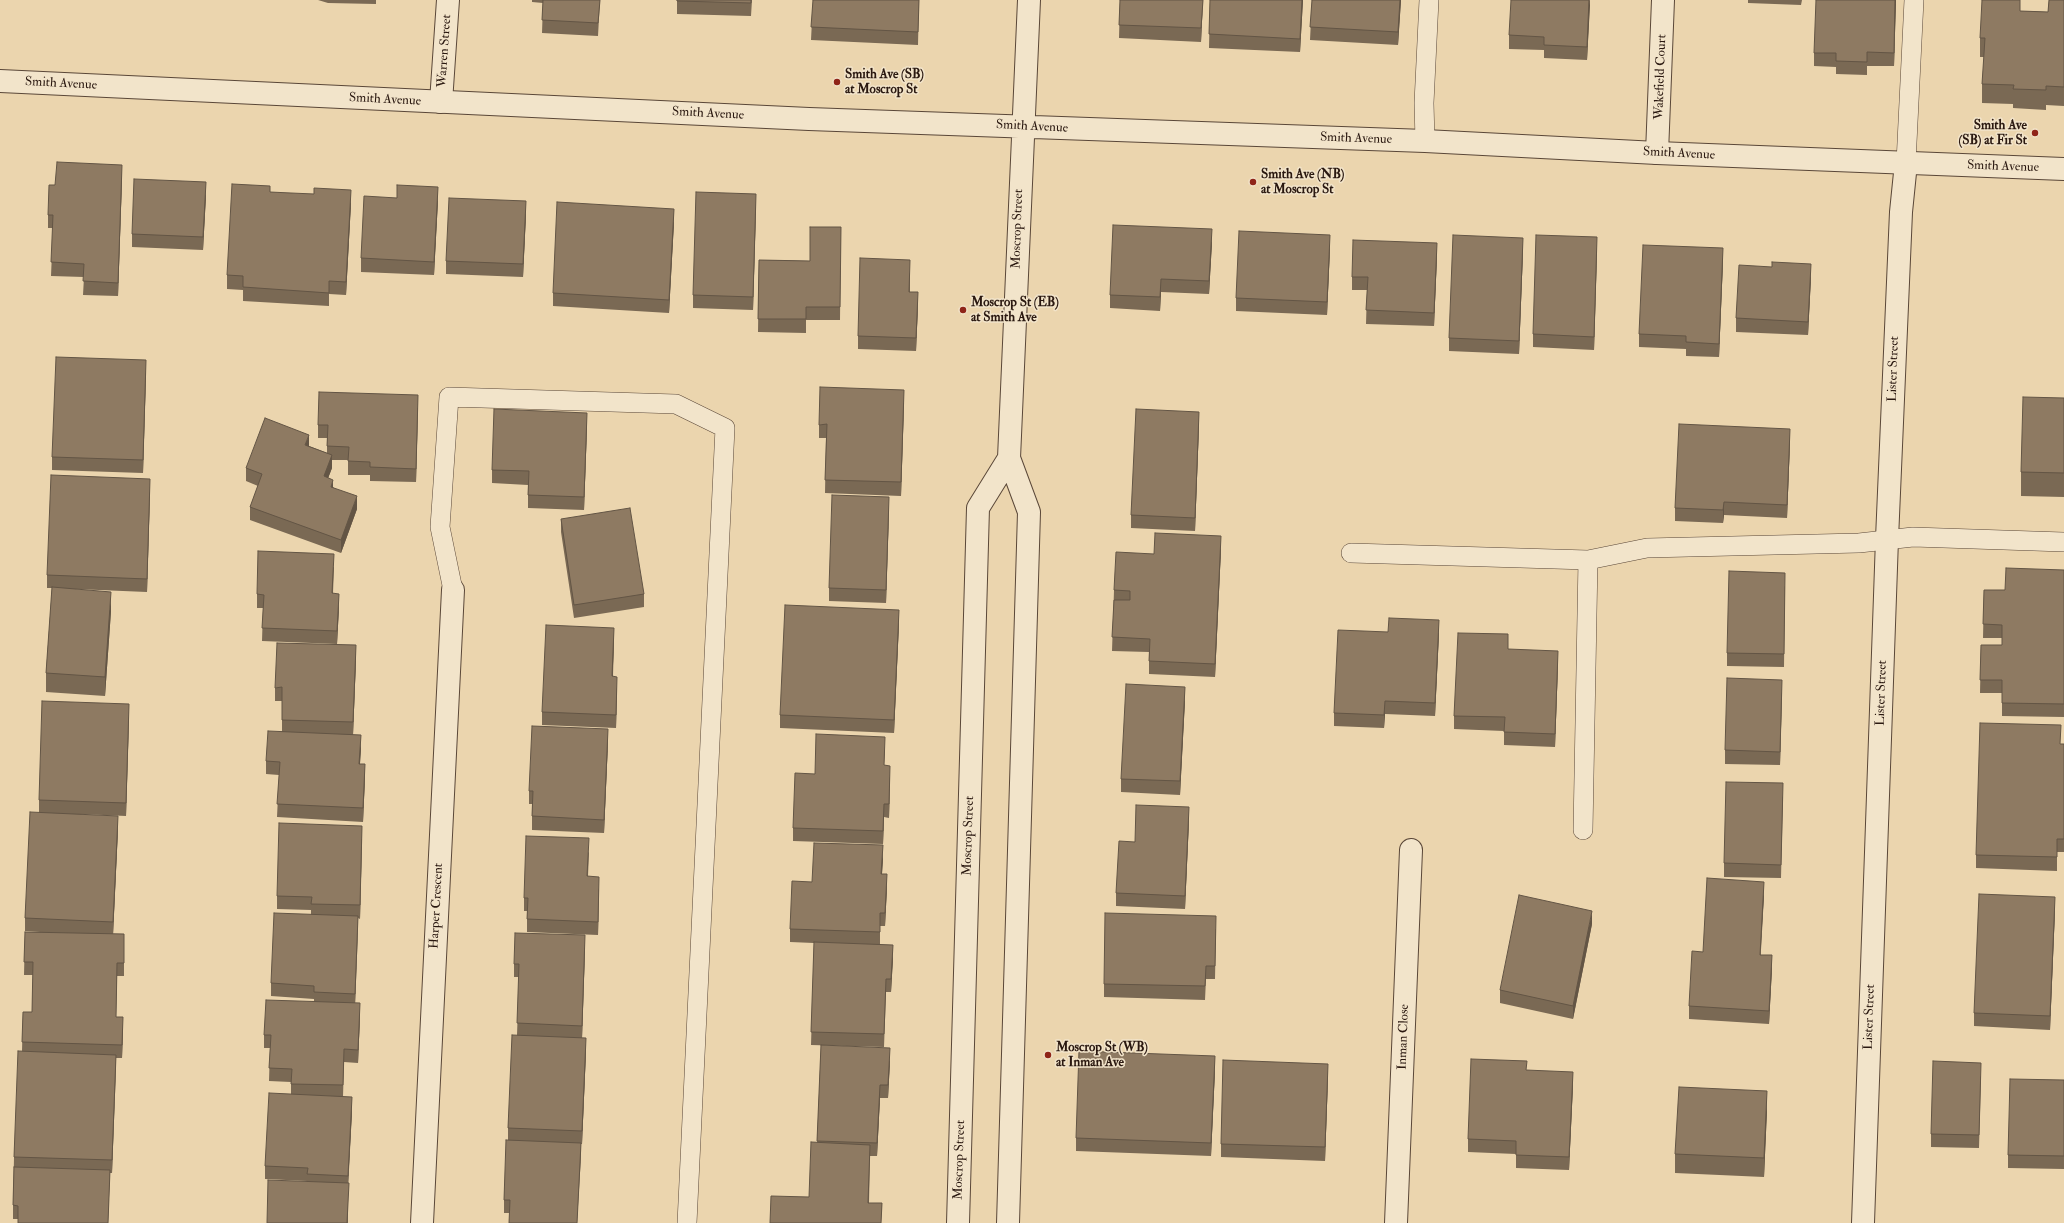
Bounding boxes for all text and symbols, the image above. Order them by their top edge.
street label: Warren Street [435,14,455,88]
street label: Wakefield Court [1652,34,1670,120]
place label: Smith Ave (SB) at Moscrop St [845,67,924,98]
street label: Smith Avenue [25,74,97,94]
marker: Smith Ave (SB) at Moscrop St [832,77,842,87]
street label: Smith Avenue [349,90,421,110]
street label: Smith Avenue [672,104,744,124]
street label: Smith Avenue [996,117,1068,137]
place label: Smith Ave (SB) at Fir St [1959,118,2027,149]
marker: Smith Ave (SB) at Fir St [2030,128,2040,138]
street label: Smith Avenue [1320,130,1392,148]
street label: Smith Avenue [1643,144,1715,164]
street label: Smith Avenue [1967,158,2039,176]
place label: Smith Ave (NB) at Moscrop St [1261,167,1344,198]
marker: Smith Ave (NB) at Moscrop St [1248,177,1258,187]
street label: Moscrop Street [1009,189,1027,269]
place label: Moscrop St (EB) at Smith Ave [971,295,1059,326]
marker: Moscrop St (EB) at Smith Ave [958,305,968,315]
street label: Lister Street [1885,336,1903,402]
street label: Lister Street [1873,660,1891,726]
street label: Moscrop Street [960,796,978,876]
street label: Harper Crescent [427,863,447,949]
street label: Lister Street [1861,984,1879,1050]
street label: Inman Close [1395,1004,1413,1070]
place label: Moscrop St (WB) at Inman Ave [1056,1040,1148,1071]
marker: Moscrop St (WB) at Inman Ave [1043,1050,1053,1060]
street label: Moscrop Street [951,1120,969,1200]

